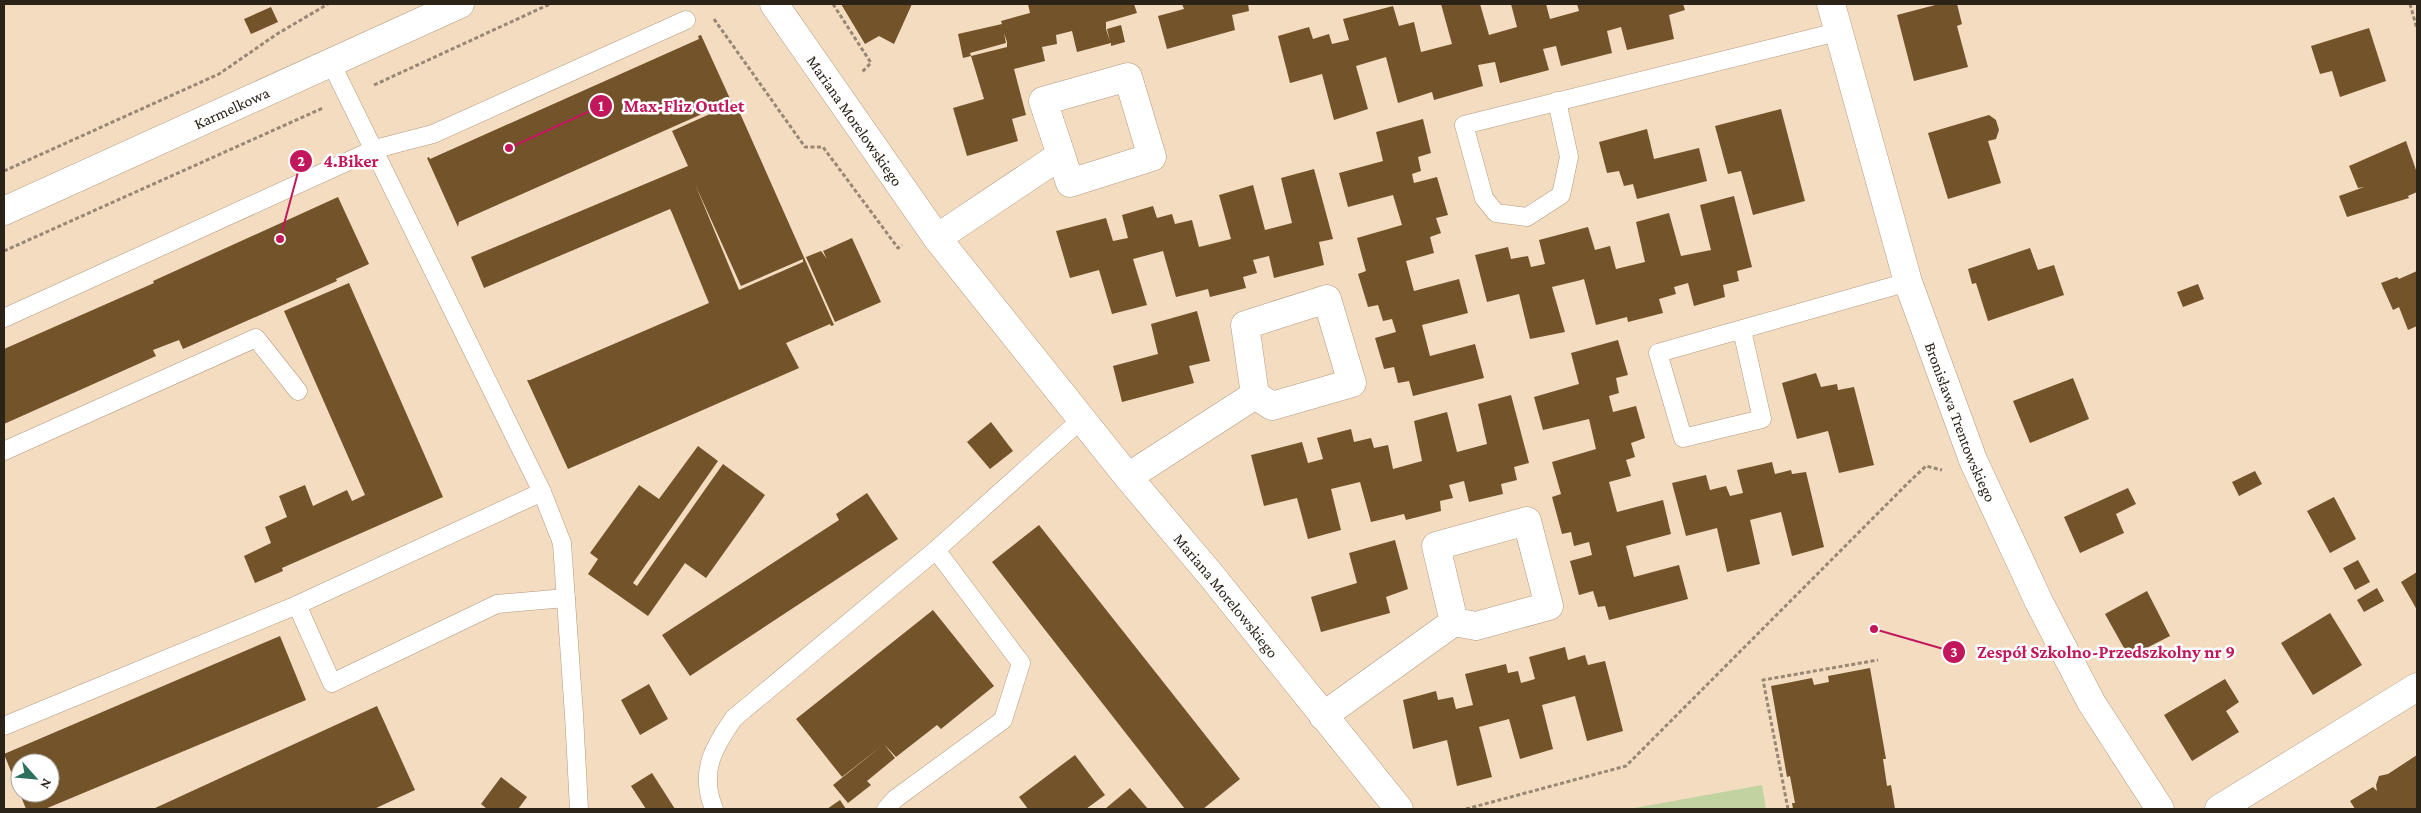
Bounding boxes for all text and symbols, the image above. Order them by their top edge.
street label: Mariana Morelowskiego [804,52,906,189]
street label: Karmelkowa [191,83,272,132]
callout: Max-Fliz Outlet [589,89,754,122]
text: Max-Fliz Outlet [624,96,745,116]
text: 1 [598,98,604,114]
callout: 4.Biker [288,144,389,177]
text: 4.Biker [323,151,379,171]
text: 2 [297,153,305,169]
street label: Bronisława Trentowskiego [1922,340,2000,504]
street label: Mariana Morelowskiego [1171,530,1282,661]
callout: Zespół Szkolno-Przedszkolny nr 9 [1942,635,2245,668]
text: Zespół Szkolno-Przedszkolny nr 9 [1977,642,2235,662]
text: 3 [1950,644,1958,660]
north arrow [10,753,60,803]
text: N [37,776,56,792]

